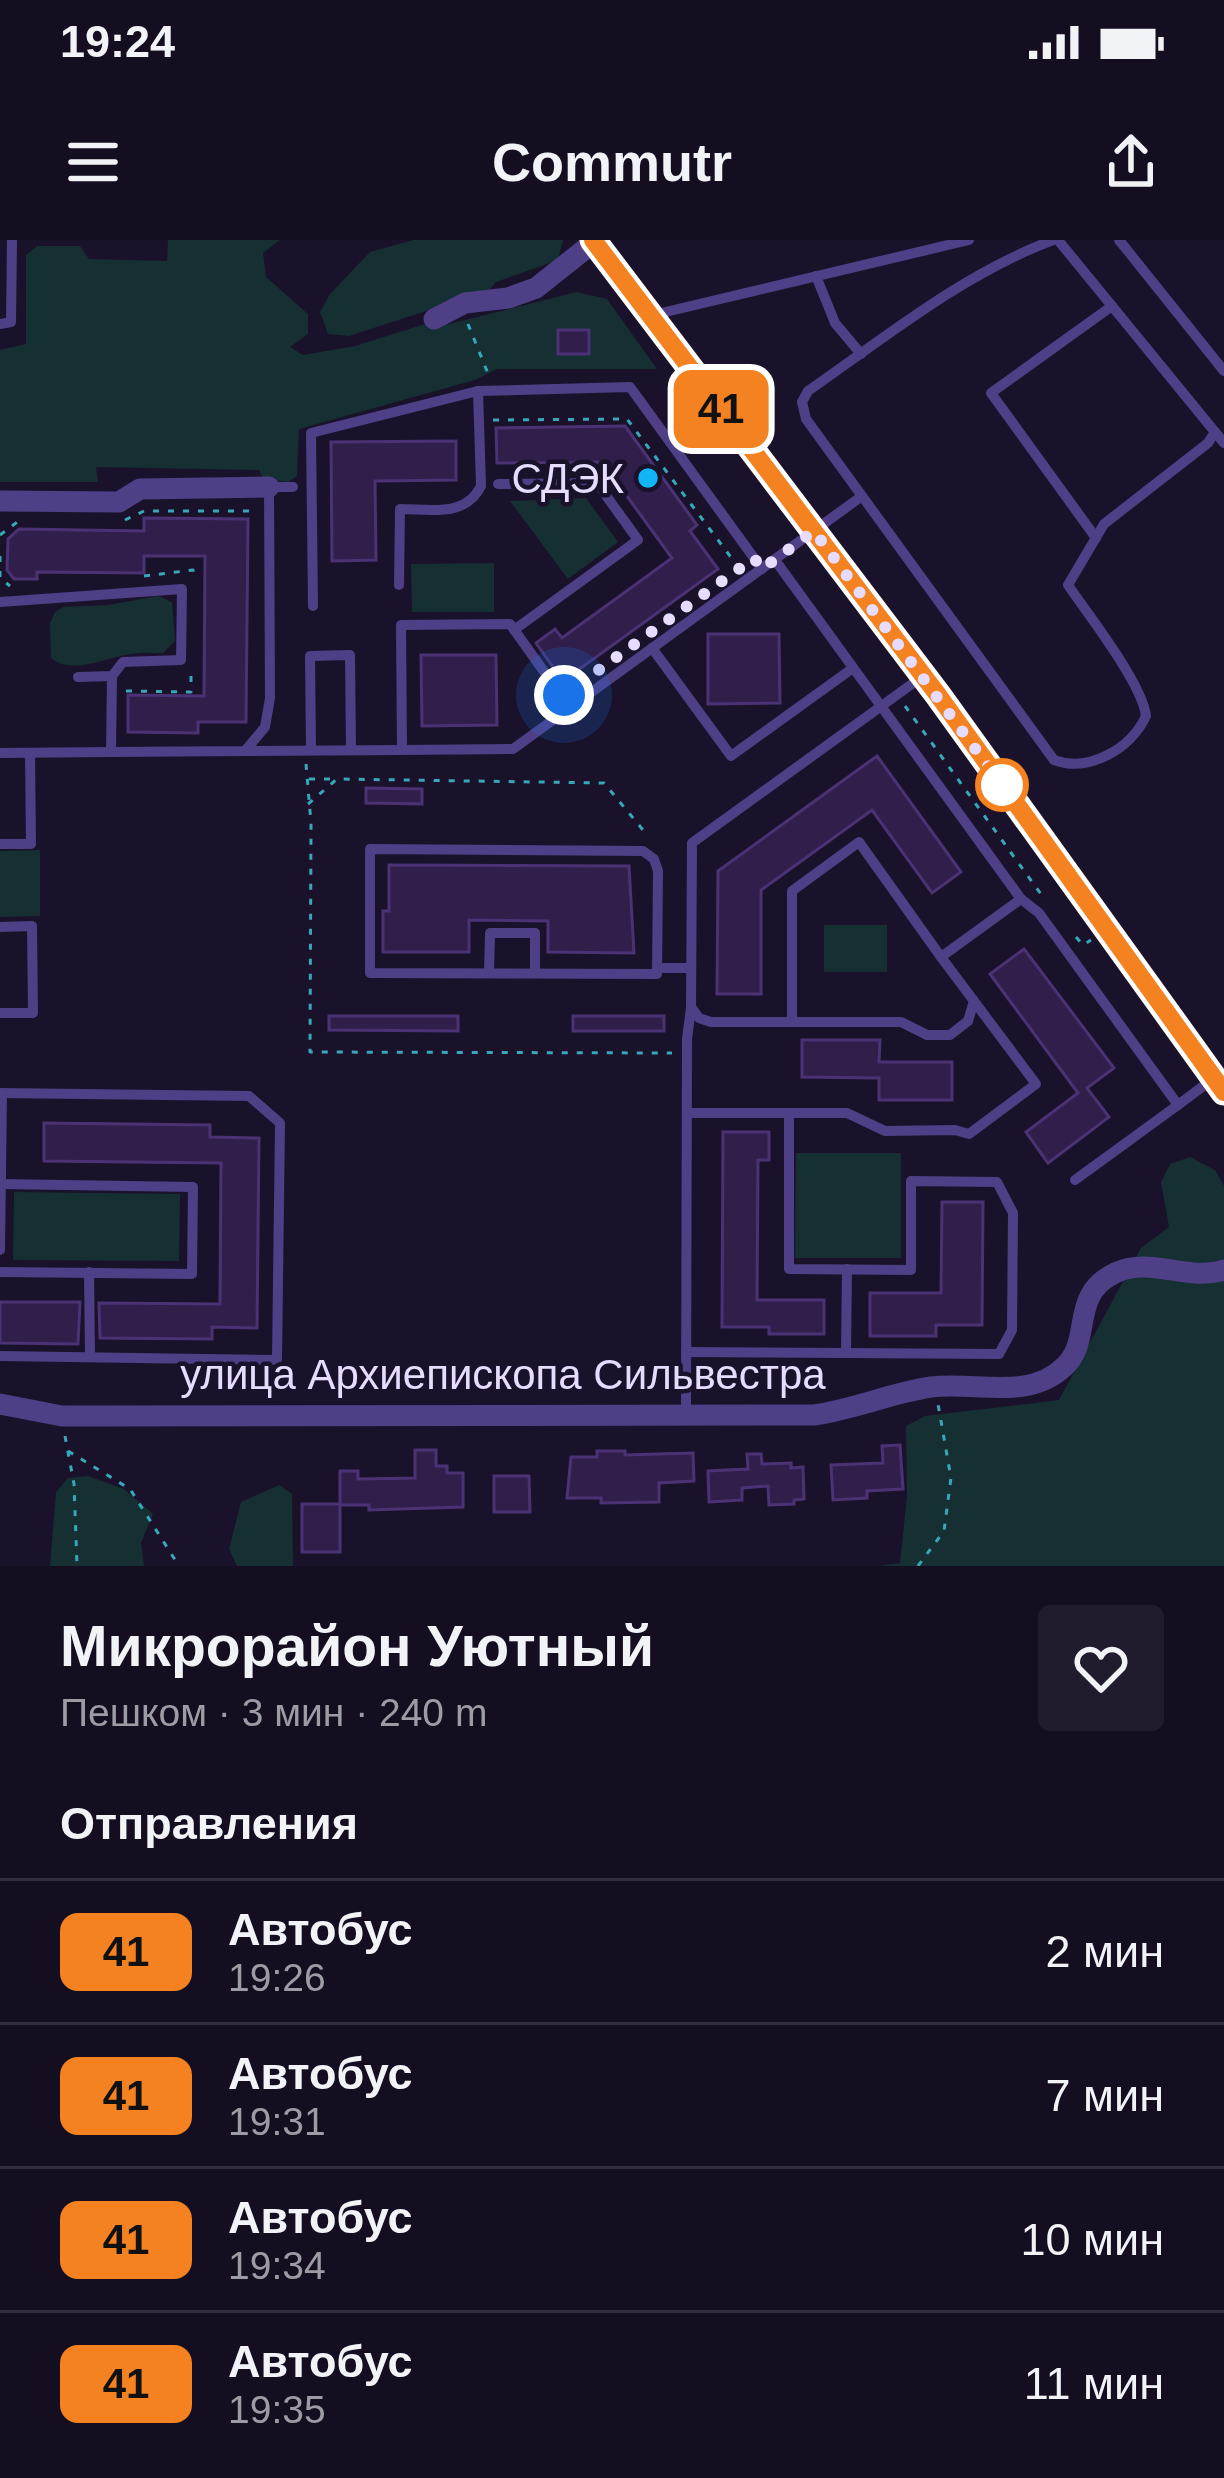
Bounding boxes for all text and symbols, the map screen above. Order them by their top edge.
text: 19:24 [60,16,175,67]
icon: menu [60,129,126,195]
icon: share [1098,129,1164,195]
text: Commutr [492,132,732,192]
line badge: 41 [667,370,775,448]
text: 41 [698,385,744,432]
place label: СДЭК [511,455,625,502]
marker: СДЭК [635,465,661,491]
your location [534,665,594,725]
unlabelled marker [977,760,1027,810]
street label: улица Архиепископа Сильвестра [180,1351,826,1398]
button: heart [1038,1605,1164,1731]
text: Микрорайон Уютный [60,1614,654,1678]
text: Пешком · 3 мин · 240 m [60,1691,487,1734]
text: Отправления [60,1798,358,1849]
text: Автобус [228,1904,413,1955]
text: 2 мин [1046,1926,1164,1977]
text: 41 [103,1928,149,1975]
text: 19:26 [228,1956,326,1999]
text: Автобус [228,2048,413,2099]
text: 7 мин [1046,2070,1164,2121]
text: 41 [103,2072,149,2119]
text: 19:31 [228,2100,326,2143]
text: Автобус [228,2192,413,2243]
text: 10 мин [1021,2214,1164,2265]
text: 41 [103,2216,149,2263]
text: 19:34 [228,2244,326,2287]
text: Автобус [228,2336,413,2387]
text: 11 мин [1024,2358,1164,2409]
text: 41 [103,2360,149,2407]
text: 19:35 [228,2388,326,2431]

